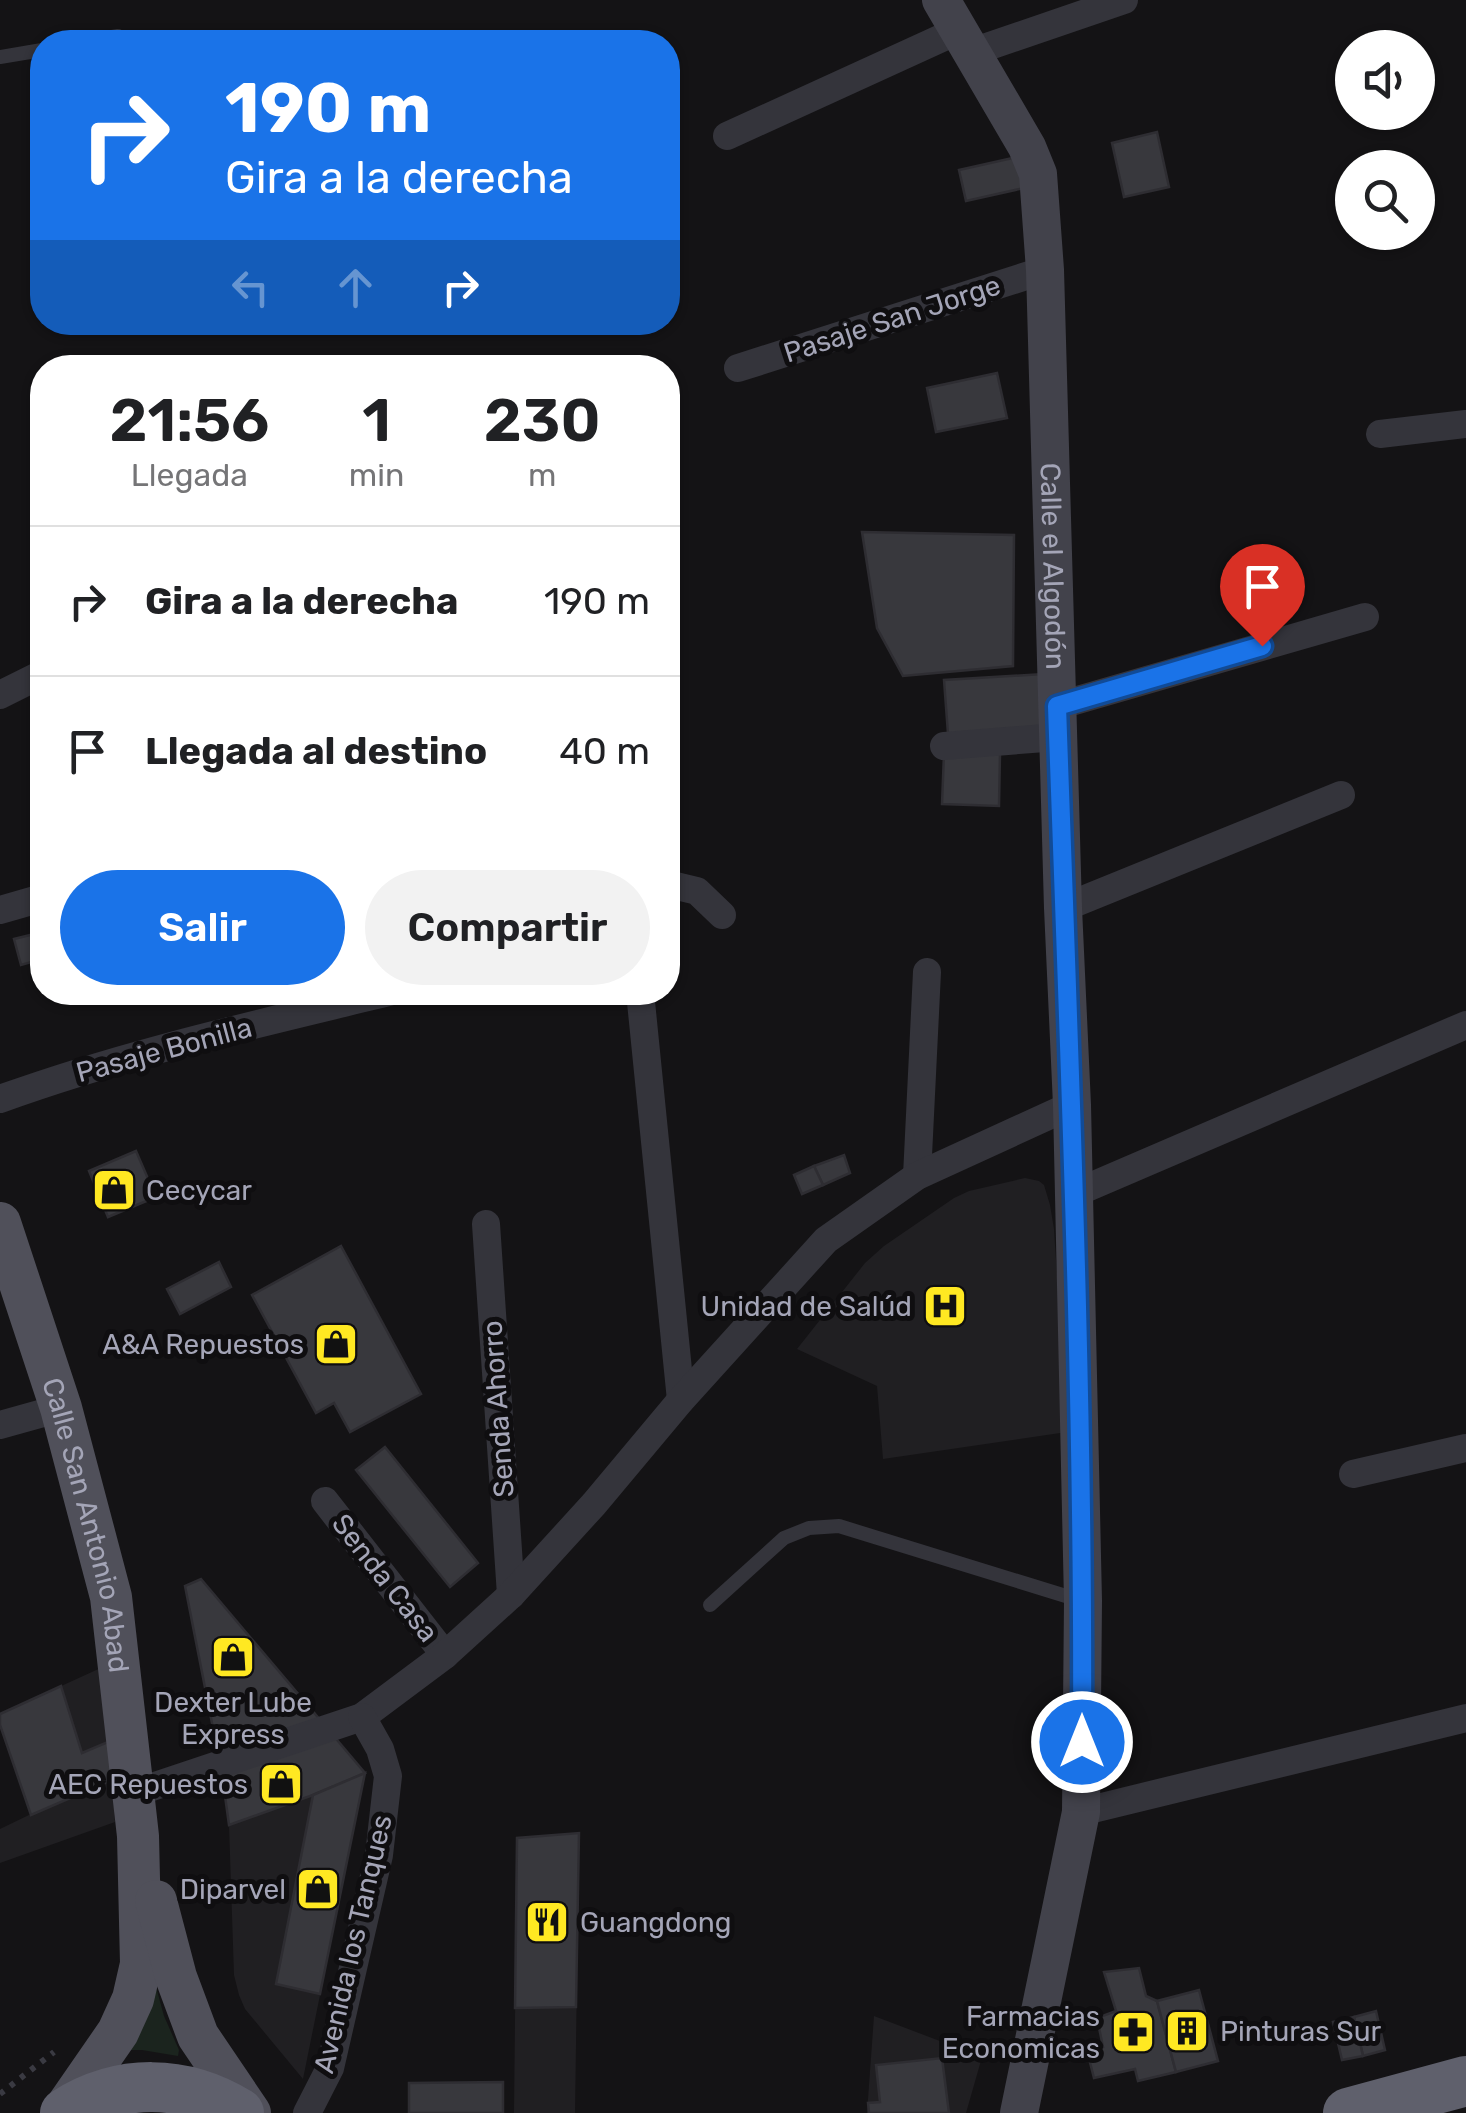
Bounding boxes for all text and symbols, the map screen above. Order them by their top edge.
map controls [1335,30,1435,250]
button: sound [1335,30,1435,130]
text: 190 m [225,67,431,150]
icon: right [60,70,190,200]
button: search [1335,150,1435,250]
text: Gira a la derecha [225,151,573,204]
icon: left [223,260,278,315]
icon: ahead [328,260,383,315]
icon: right [433,260,488,315]
street label: Pasaje San Jorge [779,268,1005,370]
text: 21:56 [109,385,269,456]
text: 1 [362,385,391,456]
text: 230 [484,385,601,456]
text: Llegada [131,456,248,494]
text: min [349,456,404,494]
text: m [528,456,556,494]
street label: Calle el Algodón [1034,462,1073,670]
pin [1220,544,1305,647]
icon: arrive [1235,559,1290,614]
icon: right [60,574,115,629]
text: Gira a la derecha [145,578,458,624]
text: 190 m [544,578,650,624]
icon: arrive [60,724,115,779]
text: Llegada al destino [145,728,487,774]
text: 40 m [559,728,650,774]
button: Salir [60,870,345,985]
button: Compartir [365,870,650,985]
street label: Pasaje Bonilla [73,1011,255,1089]
shop icon: Cecycar [91,1167,137,1213]
place label: Cecycar [146,1174,252,1207]
hospital icon: Unidad de Salúd [922,1283,968,1329]
place label: Unidad de Salúd [701,1290,912,1323]
street label: Senda Ahorro [475,1319,521,1499]
shop icon: A&A Repuestos [313,1321,359,1367]
place label: A&A Repuestos [102,1328,304,1361]
street label: Calle San Antonio Abad [36,1373,136,1674]
street label: Senda Casa [325,1508,445,1648]
shop icon: Dexter Lube Express [210,1634,256,1680]
place label: Dexter Lube Express [154,1686,312,1751]
position arrow [1030,1690,1134,1794]
shop icon: AEC Repuestos [258,1761,304,1807]
place label: AEC Repuestos [48,1768,248,1801]
street label: Avenida los Tanques [307,1812,399,2076]
shop icon: Diparvel [295,1866,341,1912]
place label: Diparvel [180,1873,286,1906]
restaurant icon: Guangdong [524,1899,570,1945]
place label: Guangdong [580,1906,731,1939]
place label: Farmacias Economicas [942,2000,1100,2065]
building icon: Pinturas Sur [1164,2008,1210,2054]
pharmacy icon: Farmacias Economicas [1110,2009,1156,2055]
place label: Pinturas Sur [1220,2015,1382,2048]

